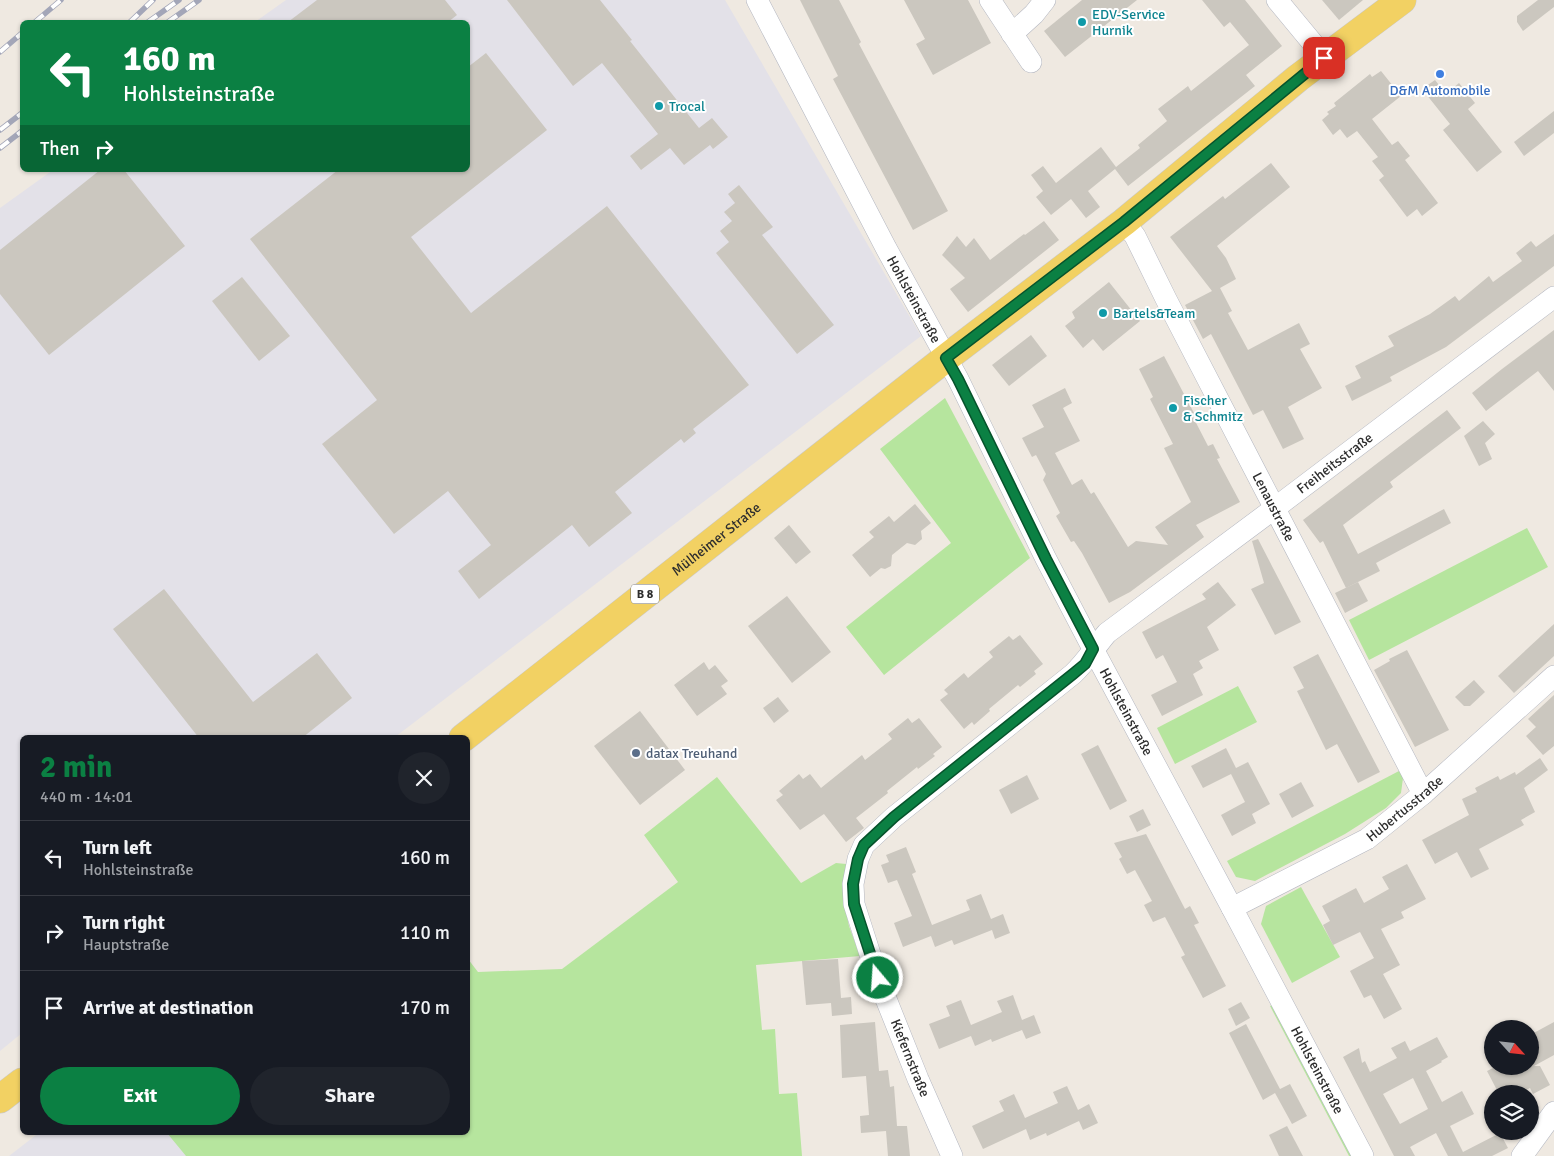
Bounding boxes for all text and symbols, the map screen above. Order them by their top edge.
place label: EDV-Service Hurnik [1092,6,1165,39]
marker: EDV-Service Hurnik [1076,16,1088,28]
text: 160 m [123,37,216,80]
pin [1303,37,1345,79]
icon: left [40,40,105,105]
icon: arrive [1310,44,1338,72]
marker: D&M Automobile [1434,68,1446,80]
text: Hohlsteinstraße [123,80,275,107]
place label: D&M Automobile [1390,82,1490,99]
place label: Trocal [669,98,705,115]
marker: Trocal [653,100,665,112]
icon: right [90,135,118,163]
text: Then [40,137,80,161]
street label: Hohlsteinstraße [883,253,945,346]
place label: Bartels&Team [1113,305,1195,322]
marker: Bartels&Team [1097,307,1109,319]
place label: Fischer & Schmitz [1183,392,1243,425]
marker: Fischer & Schmitz [1167,402,1179,414]
street label: Freiheitsstraße [1293,429,1376,497]
street label: Lenaustraße [1249,469,1299,544]
street label: Mülheimer Straße [668,499,764,579]
road number: B 8 [631,584,659,604]
street label: Hohlsteinstraße [1096,665,1157,758]
place label: datax Treuhand [646,745,737,762]
marker: datax Treuhand [630,747,642,759]
text: 2 min [40,749,112,786]
button: close [398,752,450,804]
street label: Hubertusstraße [1362,772,1446,845]
text: 440 m · 14:01 [40,787,133,807]
text: Turn left [83,836,152,860]
icon: left [40,844,68,872]
text: 160 m [400,846,450,870]
text: Hohlsteinstraße [83,860,194,880]
text: Turn right [83,911,165,935]
icon: right [40,919,68,947]
text: 110 m [400,921,450,945]
text: Hauptstraße [83,935,169,955]
position arrow [851,951,903,1003]
icon: arrive [40,994,68,1022]
text: Arrive at destination [83,996,254,1020]
text: 170 m [400,996,450,1020]
street label: Kiefernstraße [887,1017,933,1099]
north arrow [1484,1020,1539,1075]
map controls [1484,1020,1539,1140]
street label: Hohlsteinstraße [1287,1023,1348,1117]
button: Exit [40,1067,240,1125]
button: Share [250,1067,450,1125]
button: layers [1484,1085,1539,1140]

